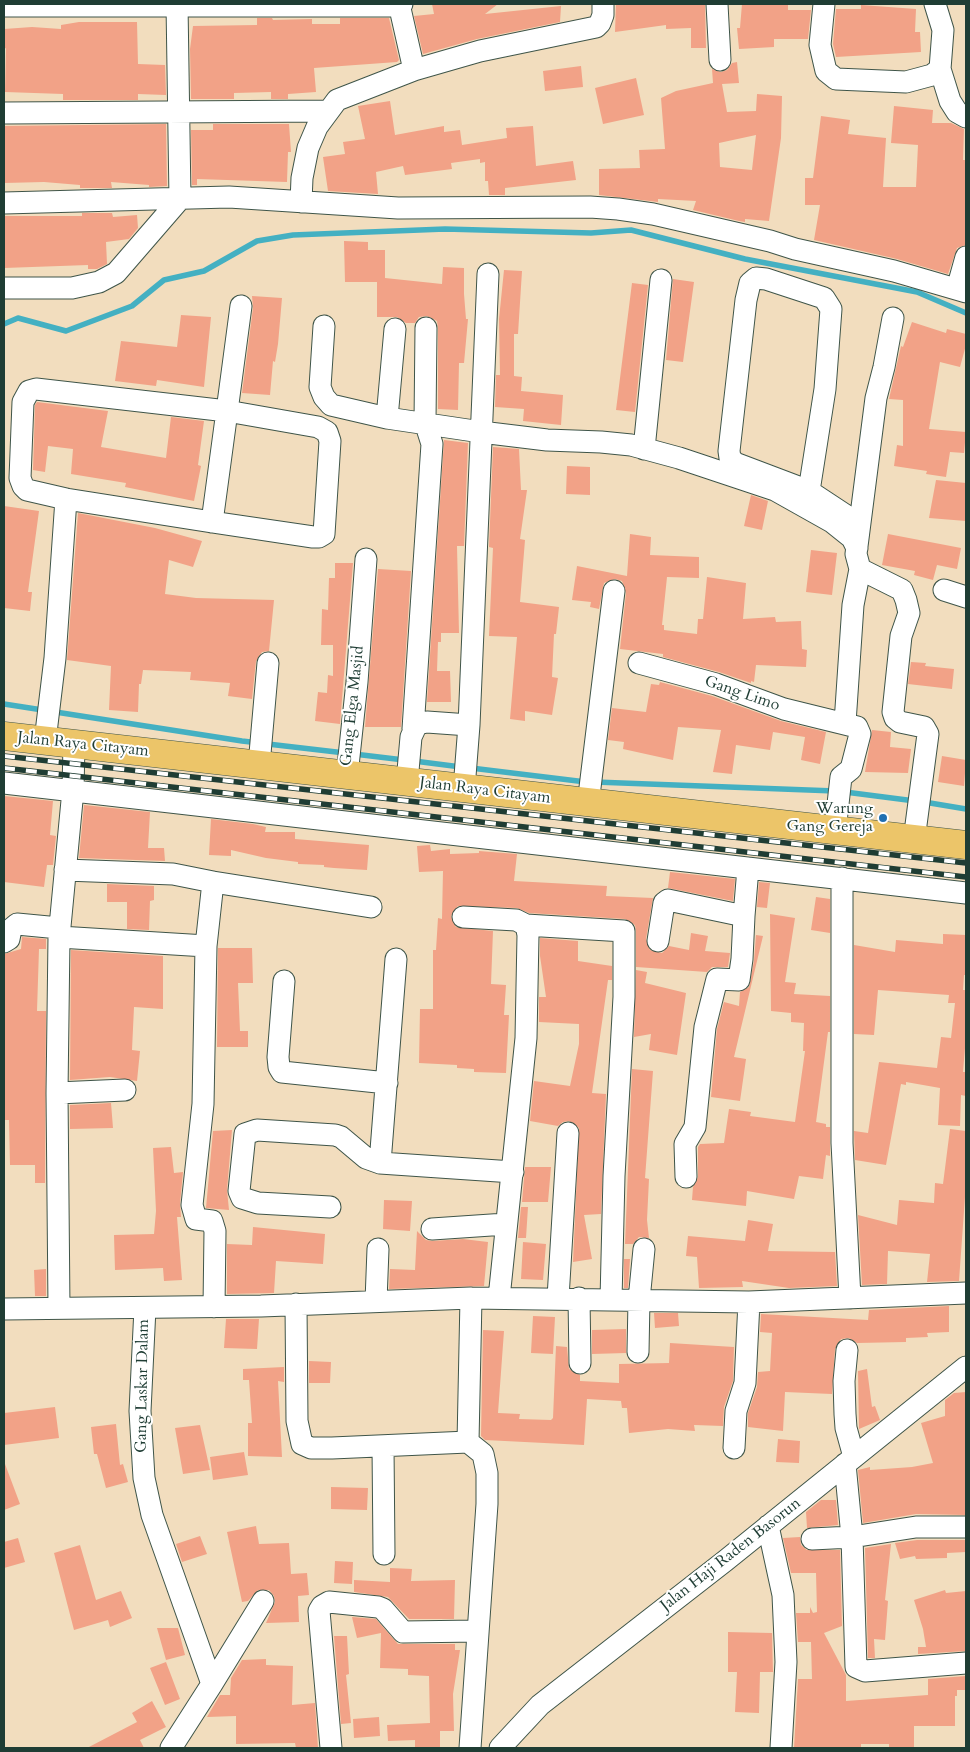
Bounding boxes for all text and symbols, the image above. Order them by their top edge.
street label: Gang Elga Masjid [337,645,369,767]
street label: Gang Limo [702,672,782,716]
street label: Jalan Raya Citayam [16,729,150,761]
street label: Jalan Raya Citayam [418,773,552,809]
place label: Warung Gang Gereja [787,799,873,837]
marker: Warung Gang Gereja [877,812,889,824]
street label: Gang Laskar Dalam [132,1319,154,1453]
street label: Jalan Haji Raden Basorun [657,1494,805,1616]

